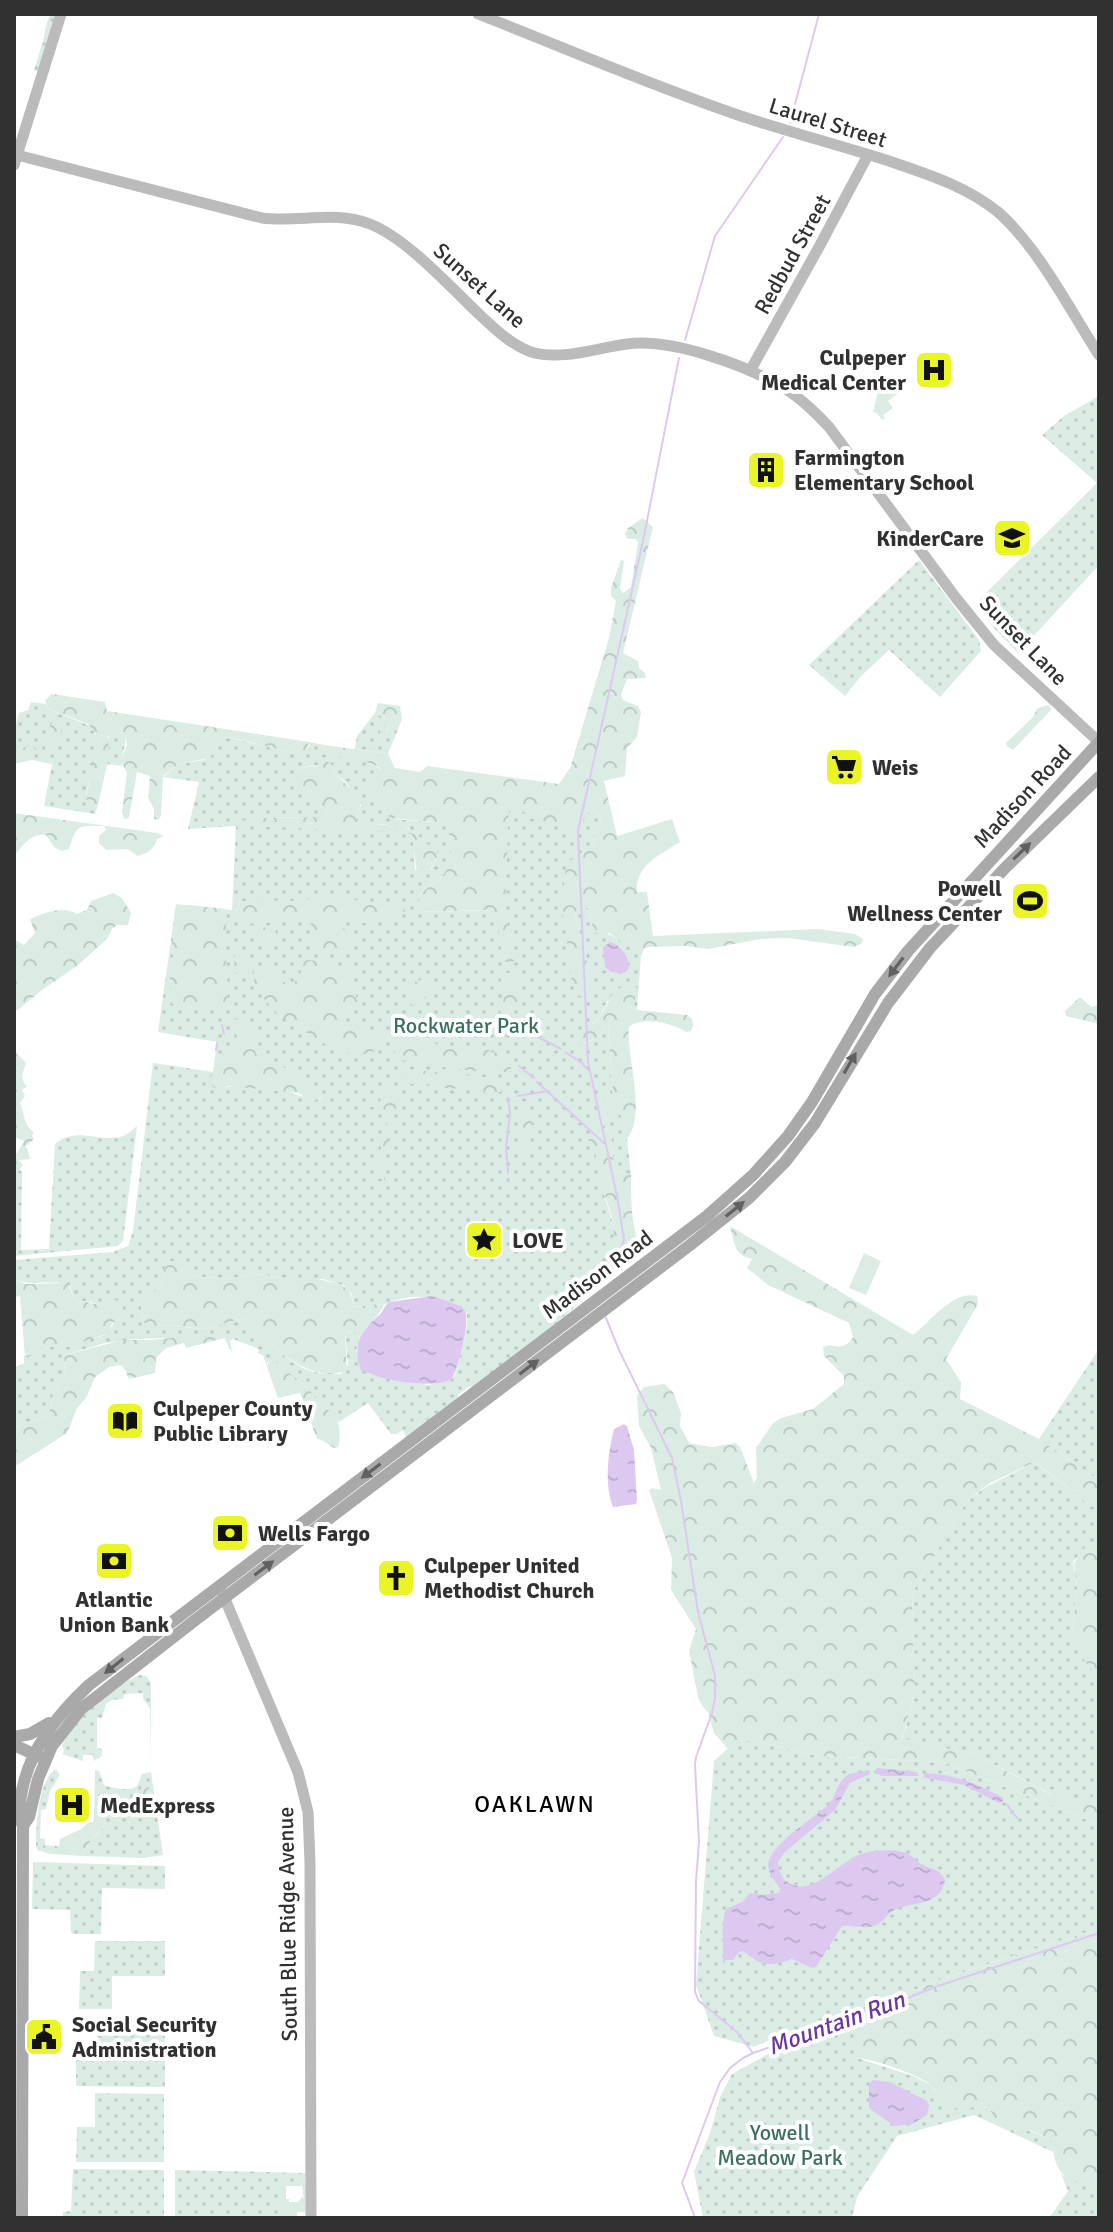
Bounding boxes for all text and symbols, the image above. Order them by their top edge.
street label: Laurel Street [766,92,890,153]
street label: Redbud Street [748,189,837,319]
street label: Sunset Lane [428,237,531,334]
place label: Culpeper Medical Center [761,344,906,396]
hospital icon: Culpeper Medical Center [913,349,955,391]
place label: Farmington Elementary School [794,444,974,496]
building icon: Farmington Elementary School [745,449,787,491]
school or university icon: KinderCare [991,517,1033,559]
place label: KinderCare [876,525,984,552]
street label: Sunset Lane [974,590,1073,691]
street label: Madison Road [968,739,1077,854]
supermarket icon: Weis [823,746,865,788]
place label: Weis [872,754,919,781]
one-way arrow [1012,842,1031,861]
place label: Powell Wellness Center [847,875,1002,927]
sports icon: Powell Wellness Center [1009,880,1051,922]
one-way arrow [889,956,905,977]
park label: Rockwater Park [393,1012,539,1039]
one-way arrow [843,1051,857,1074]
one-way arrow [725,1201,745,1218]
place icon: LOVE [463,1219,505,1261]
street label: Madison Road [537,1224,658,1325]
place label: LOVE [512,1227,564,1254]
one-way arrow [519,1359,539,1375]
place label: Culpeper County Public Library [153,1395,313,1447]
library icon: Culpeper County Public Library [104,1400,146,1442]
one-way arrow [360,1463,382,1479]
bank icon: Wells Fargo [209,1512,251,1554]
place label: Wells Fargo [258,1520,370,1547]
bank icon: Atlantic Union Bank [93,1540,135,1582]
place label: Culpeper United Methodist Church [424,1552,594,1604]
church icon: Culpeper United Methodist Church [375,1557,417,1599]
one-way arrow [254,1560,274,1576]
place label: Atlantic Union Bank [59,1586,170,1638]
one-way arrow [104,1658,124,1674]
hospital icon: MedExpress [51,1784,93,1826]
district label: OAKLAWN [474,1789,596,1819]
place label: MedExpress [100,1792,215,1819]
street label: South Blue Ridge Avenue [272,1806,303,2042]
water label: Mountain Run [763,1984,909,2062]
place label: Social Security Administration [72,2011,217,2063]
public building icon: Social Security Administration [23,2016,65,2058]
park label: Yowell Meadow Park [717,2119,843,2171]

